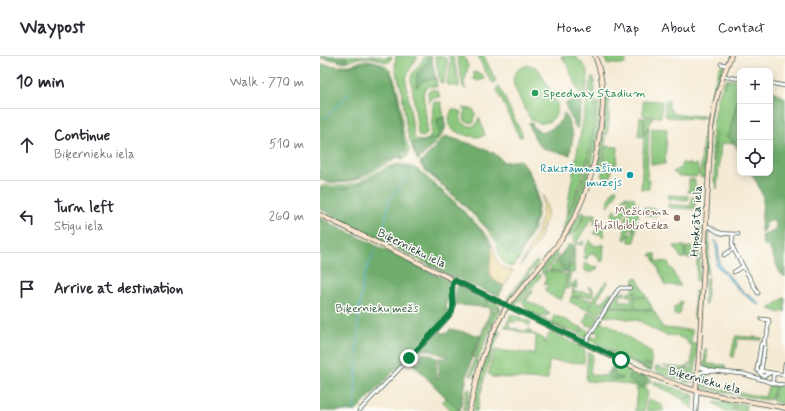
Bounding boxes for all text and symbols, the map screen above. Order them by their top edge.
text: Waypost [20,15,85,40]
text: Home [557,19,591,37]
text: Map [613,19,639,37]
text: About [661,19,696,37]
text: Contact [718,19,765,37]
map controls [737,68,773,176]
button: + [737,68,773,104]
text: 10 min [16,71,65,93]
text: Walk · 770 m [230,74,304,91]
place label: Speedway Stadium [543,86,646,102]
marker: Speedway Stadium [530,88,540,98]
button: − [737,104,773,140]
text: Continue [54,126,110,146]
icon: ahead [16,134,38,156]
text: 510 m [269,136,304,153]
button: locate [737,140,773,176]
text: Biķernieku iela [54,146,135,163]
place label: Rakstāmmašīnu muzejs [540,161,623,191]
marker: Rakstāmmašīnu muzejs [625,170,635,180]
street label: Hipokrāta iela [687,185,707,257]
text: Turn left [54,198,114,218]
place label: Mežciema filiālbibliotēka [594,204,670,234]
icon: left [16,206,38,228]
text: 260 m [269,208,304,225]
marker: Mežciema filiālbibliotēka [672,213,682,223]
text: Stigu iela [54,218,104,235]
street label: Biķernieku iela [375,225,448,272]
icon: arrive [16,278,38,300]
text: Arrive at destination [54,279,183,299]
park label: Biķernieku mežs [336,301,419,317]
route end [400,349,418,367]
route start [612,351,630,369]
street label: Biķernieku iela [667,364,743,398]

